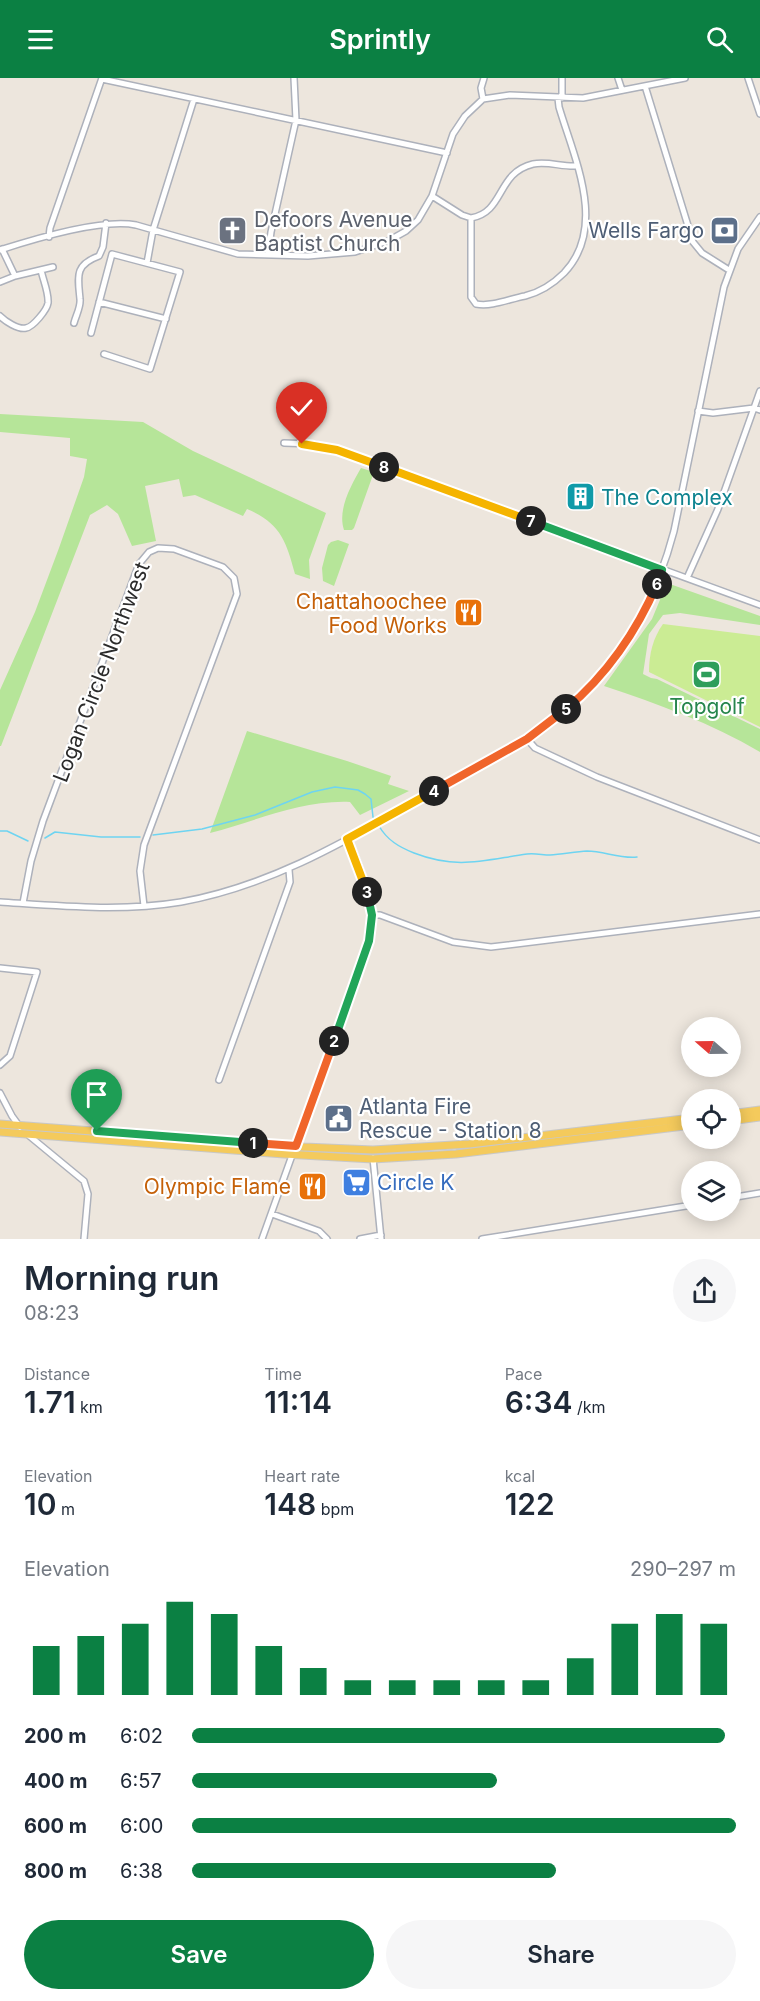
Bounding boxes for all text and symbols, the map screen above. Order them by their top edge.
icon: menu [24,23,57,56]
text: Sprintly [329,23,431,56]
icon: search [703,23,736,56]
place label: Defoors Avenue Baptist Church [254,207,412,256]
bank icon: Wells Fargo [709,214,741,246]
church icon: Defoors Avenue Baptist Church [217,215,249,247]
place label: Wells Fargo [588,218,704,243]
pin [276,382,327,444]
icon: check [285,391,318,424]
pin: 8 [369,452,399,482]
text: 8 [379,457,389,477]
building icon: The Complex [564,481,596,513]
place label: The Complex [601,485,733,510]
pin: 7 [516,506,546,536]
text: 7 [526,511,536,531]
street label: Logan Circle Northwest [47,558,155,786]
pin: 6 [642,569,672,599]
text: 6 [652,574,662,594]
place label: Chattahoochee Food Works [296,589,447,638]
restaurant icon: Chattahoochee Food Works [452,597,484,629]
sports icon: Topgolf [691,659,723,691]
pin: 5 [551,694,581,724]
place label: Topgolf [669,694,745,719]
text: 5 [561,699,571,719]
pin: 4 [419,776,449,806]
text: 4 [429,781,439,801]
pin: 3 [352,877,382,907]
text: 3 [362,882,372,902]
north arrow [681,1017,741,1077]
map controls [681,1017,741,1221]
pin: 2 [319,1026,349,1056]
text: 2 [329,1031,339,1051]
pin [71,1069,122,1131]
icon: arrive [80,1078,113,1111]
button: locate [681,1089,741,1149]
place label: Atlanta Fire Rescue - Station 8 [359,1094,542,1143]
public building icon: Atlanta Fire Rescue - Station 8 [322,1102,354,1134]
pin: 1 [238,1128,268,1158]
text: 1 [250,1133,256,1153]
button: layers [681,1161,741,1221]
supermarket icon: Circle K [340,1166,372,1198]
restaurant icon: Olympic Flame [296,1170,328,1202]
place label: Circle K [377,1170,454,1195]
place label: Olympic Flame [144,1174,291,1199]
text: Morning run [24,1258,219,1298]
button: share [673,1259,736,1322]
text: 08:23 [24,1301,79,1325]
text: Distance [24,1364,90,1384]
text: Time [264,1364,302,1384]
text: Pace [505,1364,542,1384]
text: 1.71 [24,1384,76,1420]
text: 11:14 [264,1384,332,1420]
text: 6:34 [505,1384,572,1420]
text: km [76,1397,103,1417]
text: /km [572,1397,606,1417]
text: Elevation [24,1466,93,1486]
text: Heart rate [264,1466,340,1486]
text: kcal [505,1466,535,1486]
text: 10 [24,1486,56,1522]
text: 148 [264,1486,316,1522]
text: 122 [505,1486,555,1522]
text: m [56,1499,75,1519]
text: bpm [316,1499,354,1519]
text: Elevation [24,1557,110,1581]
text: 290–297 m [630,1557,736,1581]
text: 200 m [24,1724,87,1748]
text: 6:02 [120,1724,163,1748]
text: 400 m [24,1769,88,1793]
text: 6:57 [120,1769,162,1793]
text: 600 m [24,1814,87,1838]
text: 6:00 [120,1814,163,1838]
text: 800 m [24,1859,87,1883]
text: 6:38 [120,1859,163,1883]
button: Save [24,1920,374,1989]
button: Share [386,1920,736,1989]

